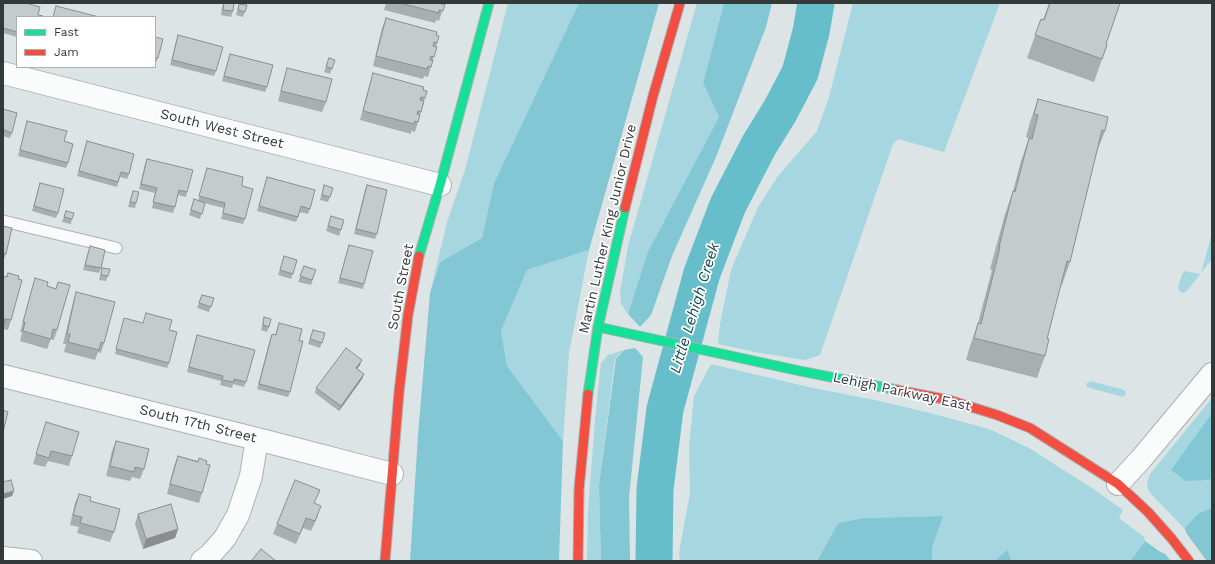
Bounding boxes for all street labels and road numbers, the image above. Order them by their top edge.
street label: South West Street [159,106,285,152]
street label: Martin Luther King Junior Drive [576,123,640,335]
street label: South Street [384,242,418,332]
street label: Lehigh Parkway East [831,369,973,415]
street label: South 17th Street [138,401,258,447]

